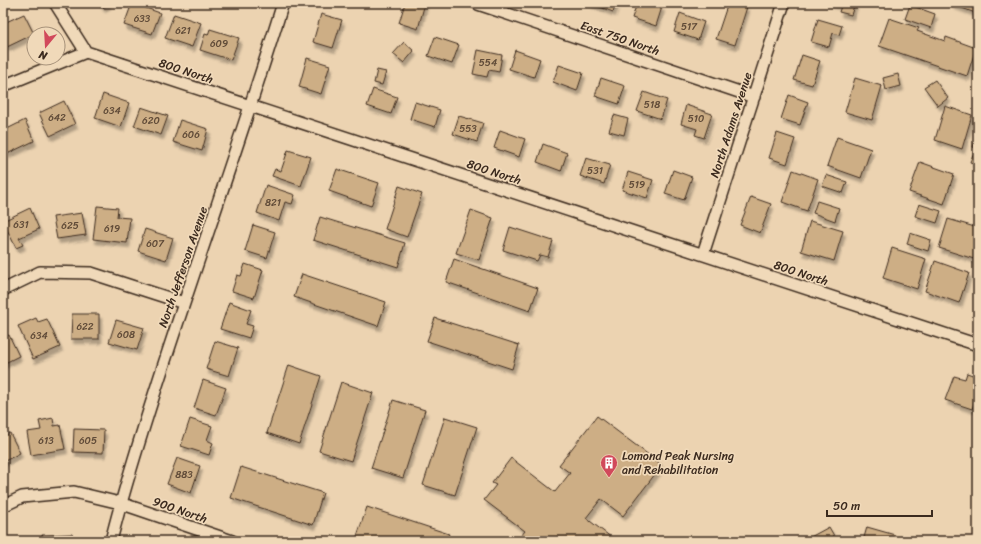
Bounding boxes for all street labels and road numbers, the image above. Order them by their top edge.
street label: East 750 North [577,14,663,62]
street label: 800 North [156,52,216,90]
street label: North Adams Avenue [704,69,758,181]
street label: 800 North [464,153,524,191]
street label: North Jefferson Avenue [152,203,214,331]
street label: 800 North [771,254,831,292]
street label: 900 North [150,490,210,530]

